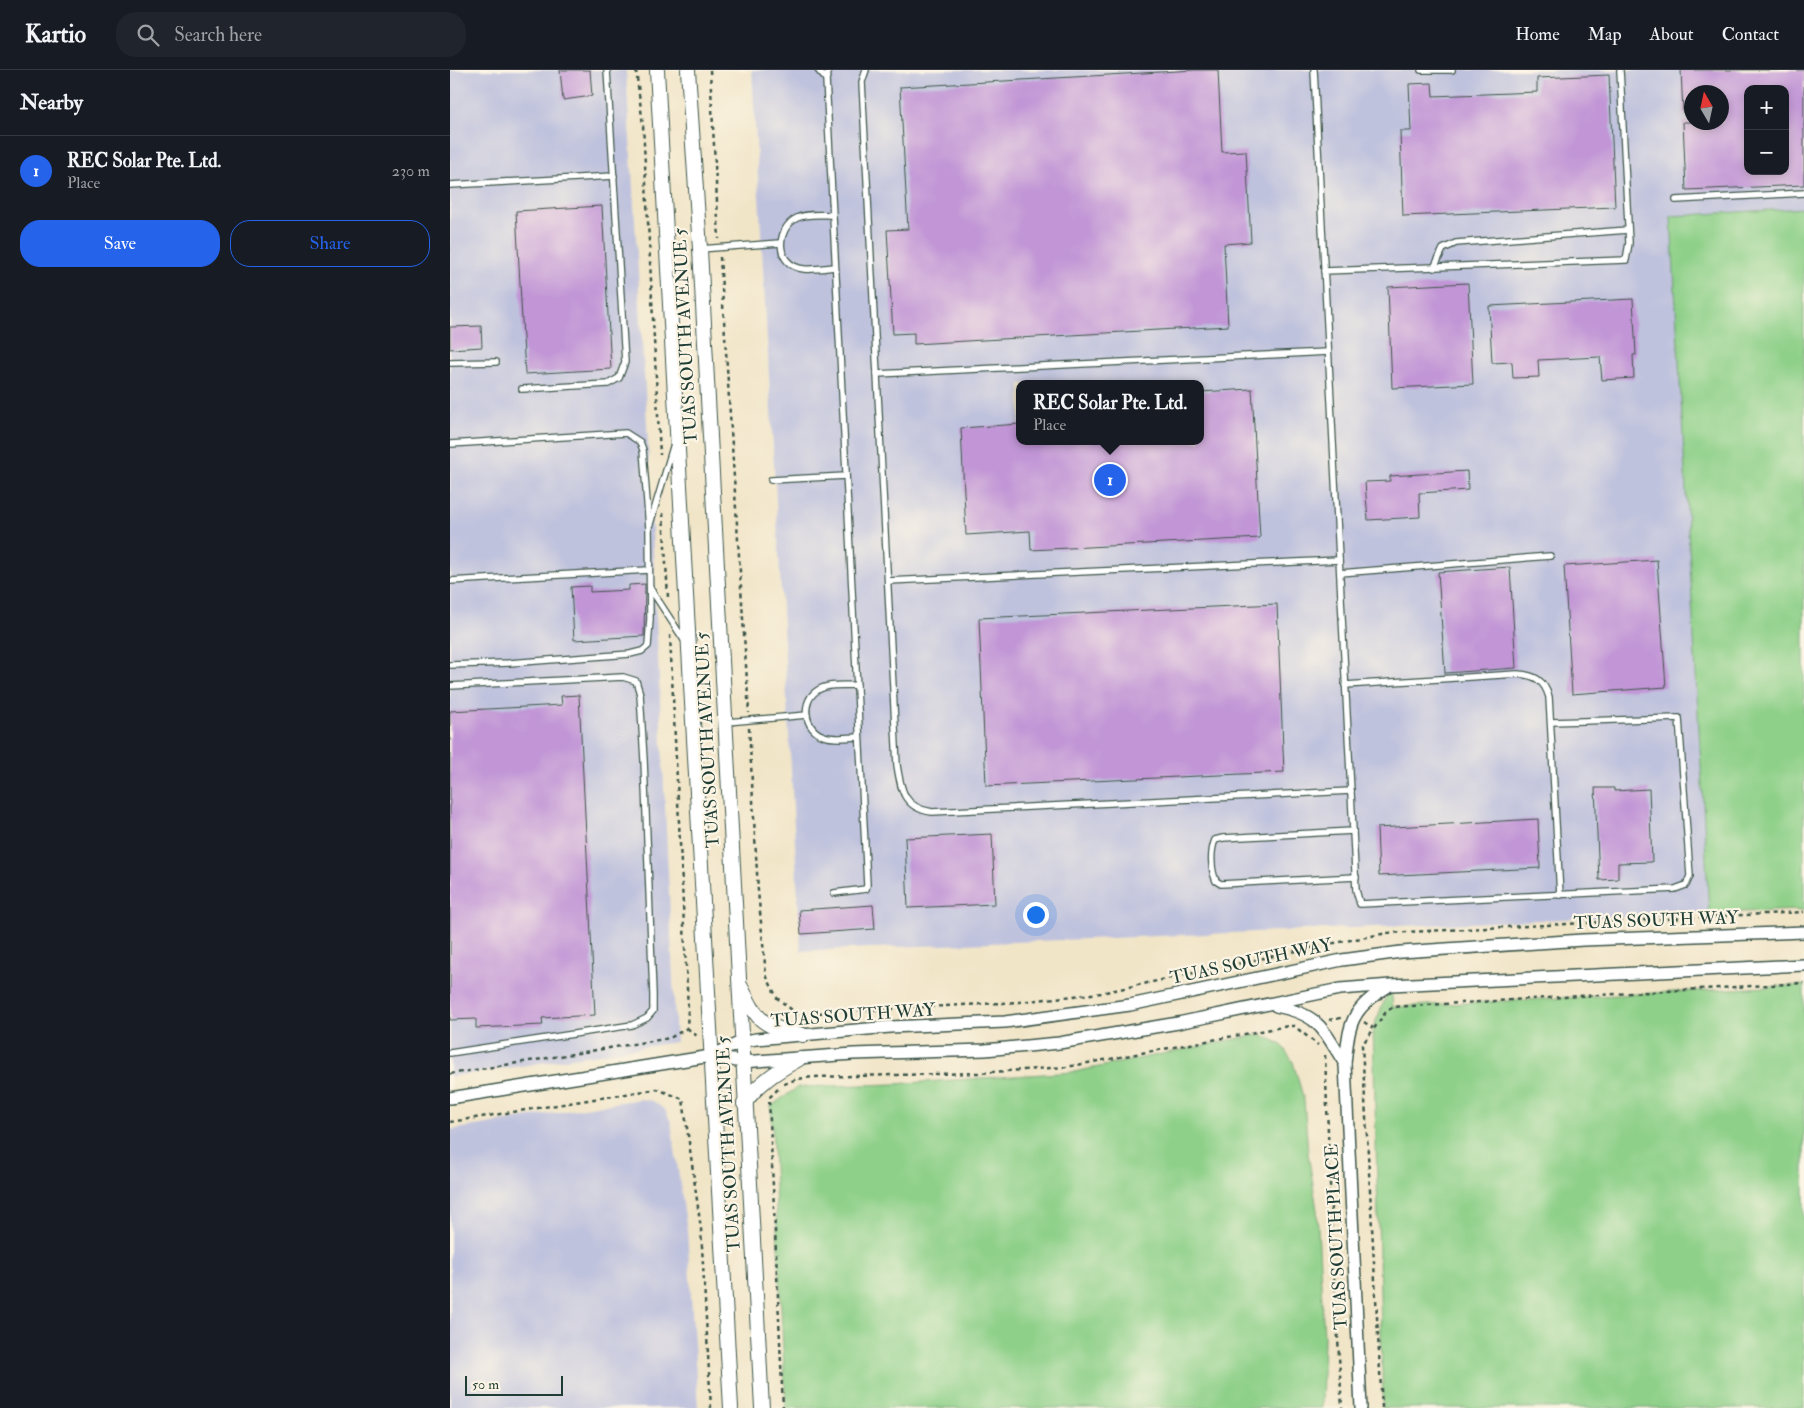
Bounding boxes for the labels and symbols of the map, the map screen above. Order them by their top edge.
north arrow [1684,85,1729,130]
street label: TUAS SOUTH AVENUE 5 [668,227,703,445]
pin: 1 [1094,461,1126,499]
street label: TUAS SOUTH AVENUE 5 [690,631,725,849]
your location [1023,902,1049,928]
street label: TUAS SOUTH WAY [1573,906,1740,935]
street label: TUAS SOUTH WAY [1168,933,1335,990]
street label: TUAS SOUTH WAY [770,998,937,1033]
street label: TUAS SOUTH AVENUE 5 [711,1035,746,1253]
street label: TUAS SOUTH PLACE [1320,1143,1353,1330]
scale bar [465,1373,562,1396]

